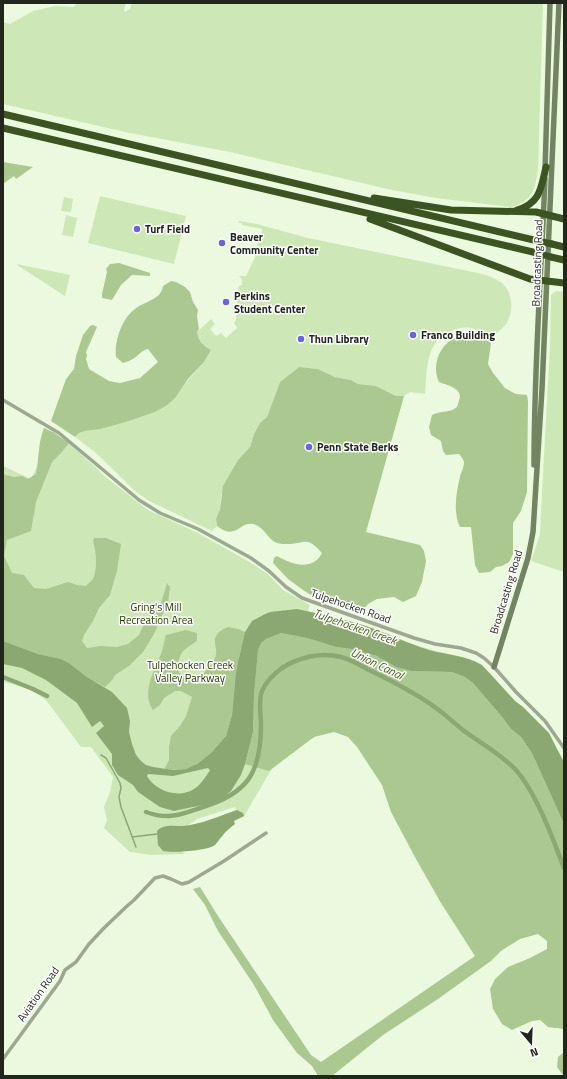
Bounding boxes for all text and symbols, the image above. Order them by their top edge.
street label: Broadcasting Road [527,219,547,307]
place label: Turf Field [145,221,190,237]
marker: Turf Field [132,224,142,234]
place label: Beaver Community Center [230,229,318,258]
marker: Beaver Community Center [217,238,227,248]
place label: Perkins Student Center [234,288,305,317]
marker: Perkins Student Center [221,297,231,307]
place label: Franco Building [421,327,495,343]
marker: Franco Building [408,330,418,340]
place label: Thun Library [309,331,369,347]
marker: Thun Library [296,334,306,344]
place label: Penn State Berks [317,439,399,455]
marker: Penn State Berks [304,442,314,452]
street label: Broadcasting Road [486,548,526,636]
street label: Tulpehocken Road [309,585,393,627]
park label: Gring's Mill Recreation Area [119,599,193,628]
water label: Tulpehocken Creek [311,603,401,650]
water label: Union Canal [348,643,408,685]
park label: Tulpehocken Creek Valley Parkway [147,657,234,686]
street label: Aviation Road [13,963,63,1025]
north arrow [511,1023,551,1063]
text: N [528,1044,540,1061]

